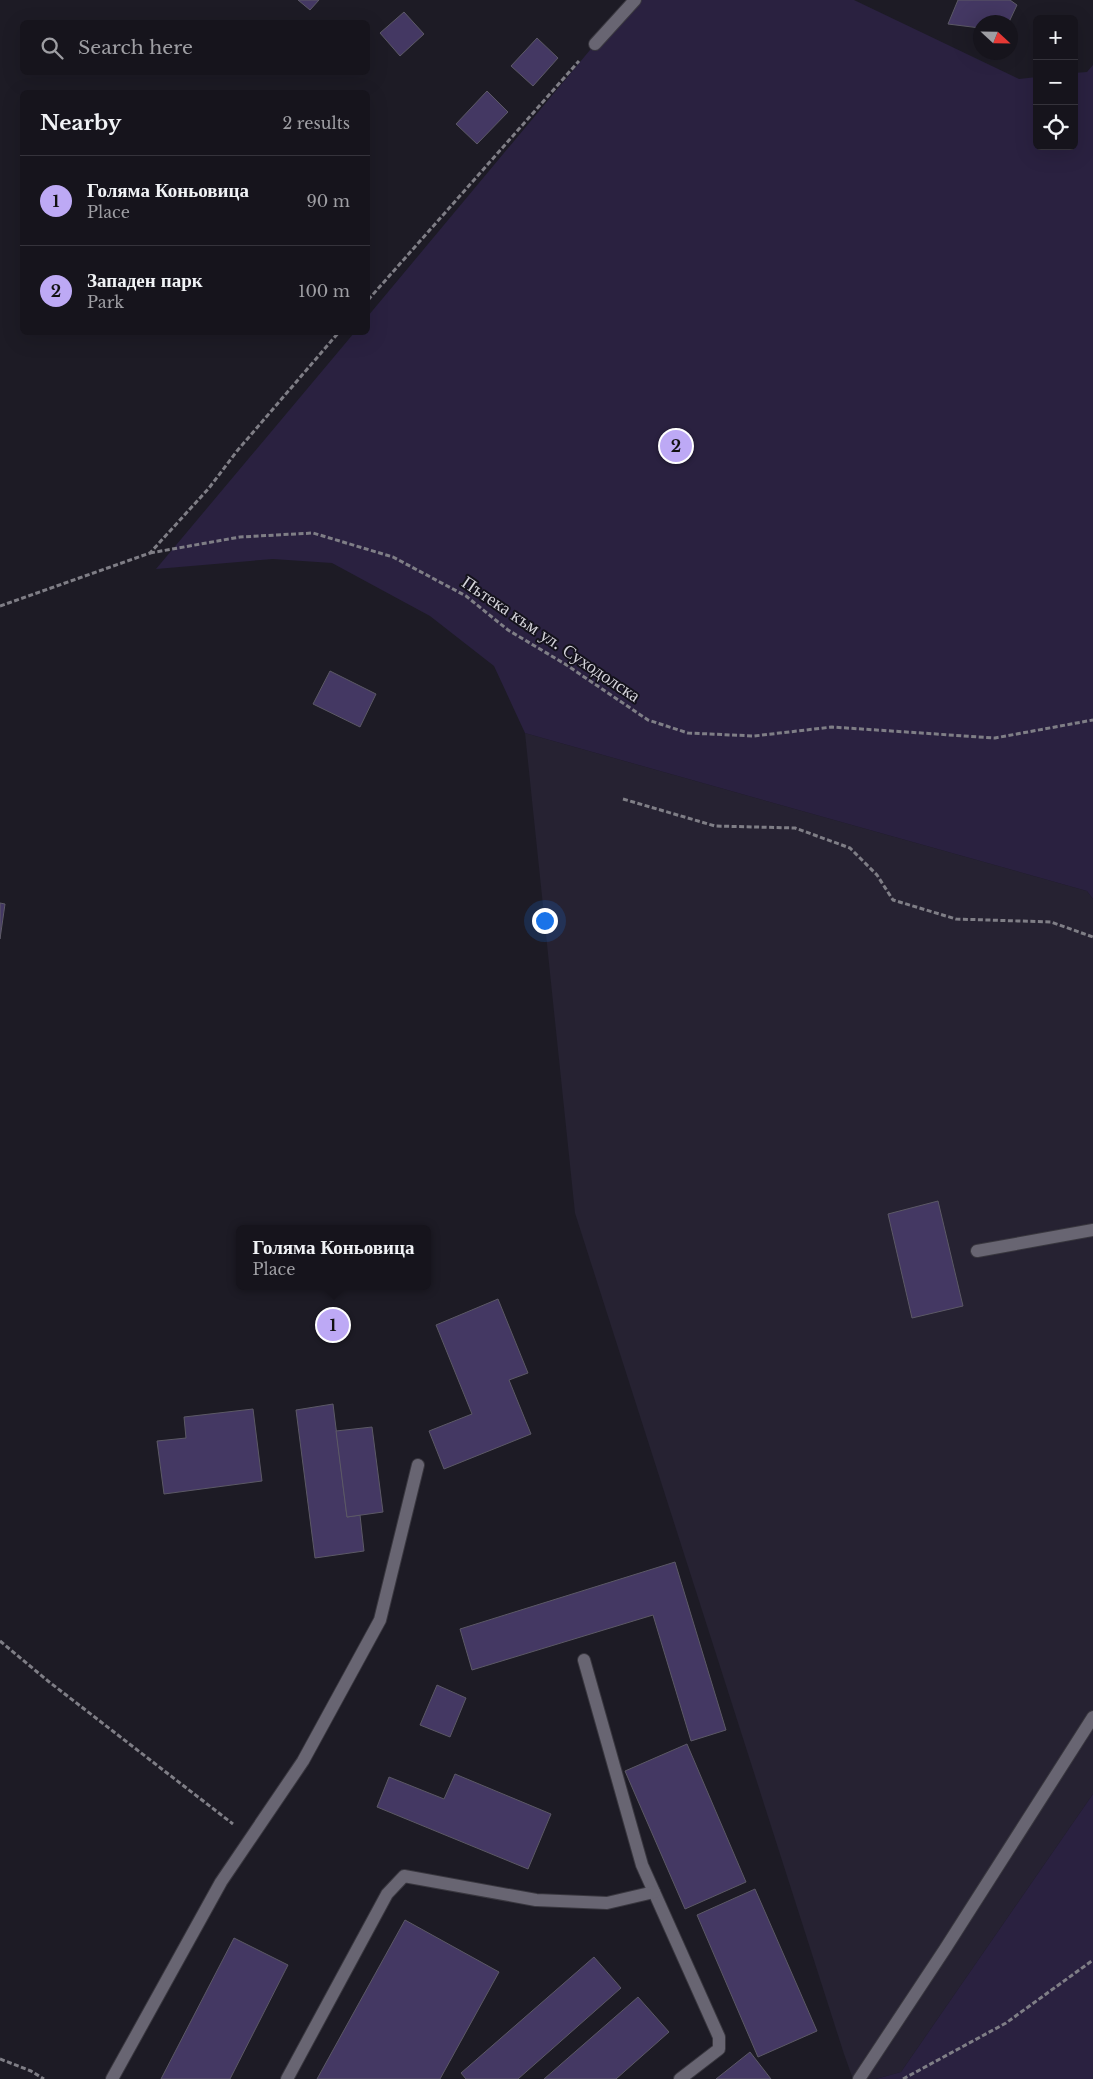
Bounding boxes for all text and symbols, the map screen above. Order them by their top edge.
north arrow [973,15,1018,60]
map controls [1033,15,1078,150]
button: + [1033,15,1078,60]
search box [20,20,370,75]
icon: search [38,34,66,62]
text: Search here [78,36,193,59]
button: − [1033,60,1078,105]
button: locate [1033,105,1078,150]
text: Nearby [40,110,121,136]
text: 2 results [282,113,350,133]
text: Голяма Коньовица [87,179,249,202]
text: 1 [53,191,59,211]
text: 90 m [307,191,350,211]
text: Place [87,202,130,222]
text: Западен парк [87,269,203,292]
text: 2 [51,281,61,301]
text: 100 m [298,281,350,301]
text: Park [87,292,124,312]
pin: 2 [660,427,692,465]
street label: Пътека към ул. Суходолска [458,571,644,707]
your location [532,908,558,934]
popup [236,1225,431,1290]
text: Голяма Коньовица [253,1236,414,1259]
text: Place [253,1259,295,1279]
pin: 1 [317,1306,349,1344]

